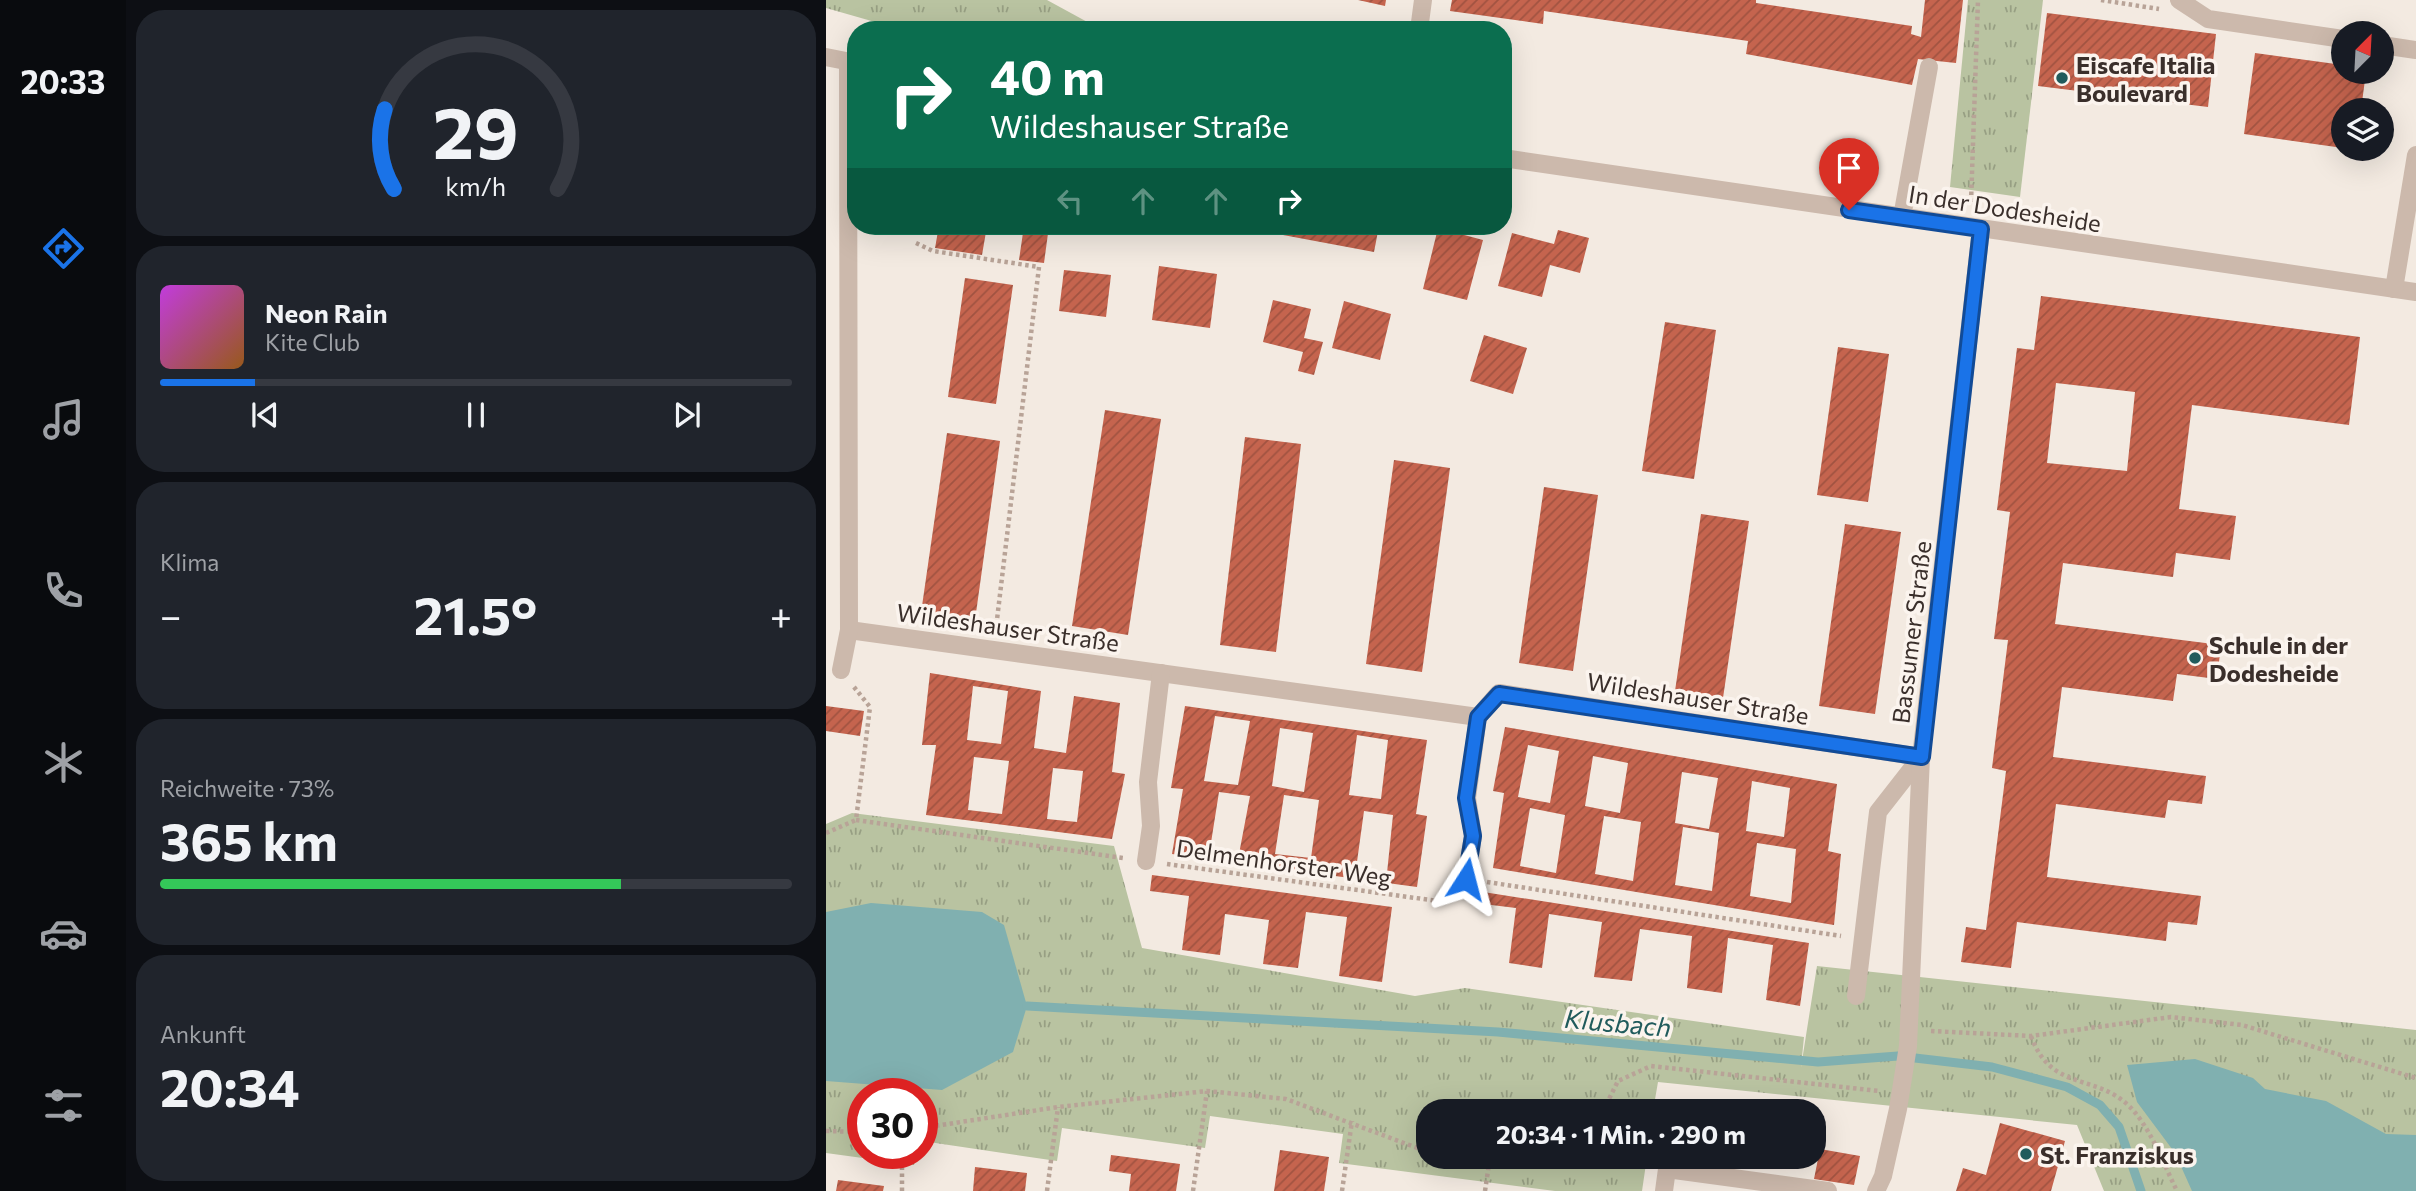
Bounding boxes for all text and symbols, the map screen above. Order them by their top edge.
north arrow [2331,21,2394,84]
map controls [2331,21,2394,161]
text: 40 m [990,45,1105,105]
icon: right [875,49,966,140]
place label: Eiscafe Italia Boulevard [2076,50,2215,107]
text: 20:33 [21,61,105,101]
marker: Eiscafe Italia Boulevard [2054,70,2070,86]
text: 29 [433,85,519,174]
button: layers [2331,98,2394,161]
text: Wildeshauser Straße [990,105,1289,145]
pin [1819,138,1879,210]
icon: arrive [1830,149,1868,187]
text: km/h [446,171,506,201]
street label: In der Dodesheide [1907,178,2103,238]
icon: left [1051,182,1089,220]
icon: ahead [1124,182,1162,220]
icon: ahead [1197,182,1235,220]
icon: right [1270,182,1308,220]
icon: directions [39,224,88,273]
text: Neon Rain [265,297,388,328]
text: Kite Club [265,328,360,356]
icon: music [39,395,88,444]
icon: previous [246,396,284,434]
icon: pause [457,396,495,434]
icon: next [668,396,706,434]
street label: Bassumer Straße [1885,539,1937,725]
text: Klima [160,548,219,576]
icon: phone [39,566,88,615]
text: 21.5° [414,582,537,646]
text: − [160,591,182,638]
text: + [770,591,792,638]
street label: Wildeshauser Straße [895,597,1121,657]
place label: Schule in der Dodesheide [2209,630,2348,687]
marker: Schule in der Dodesheide [2187,650,2203,666]
street label: Wildeshauser Straße [1585,666,1811,730]
icon: climate [39,738,88,787]
text: Reichweite · 73% [160,774,334,802]
text: 365 km [160,808,338,872]
street label: Delmenhorster Weg [1175,833,1393,891]
position arrow [1429,842,1503,916]
icon: car [39,909,88,958]
water label: Klusbach [1563,1002,1673,1042]
text: Ankunft [160,1020,246,1048]
text: 20:34 [160,1054,300,1118]
speed limit sign: 30 [847,1078,938,1169]
icon: filters [39,1081,88,1130]
text: 20:34 · 1 Min. · 290 m [1496,1118,1746,1149]
place label: St. Franziskus [2040,1140,2194,1169]
marker: St. Franziskus [2018,1146,2034,1162]

